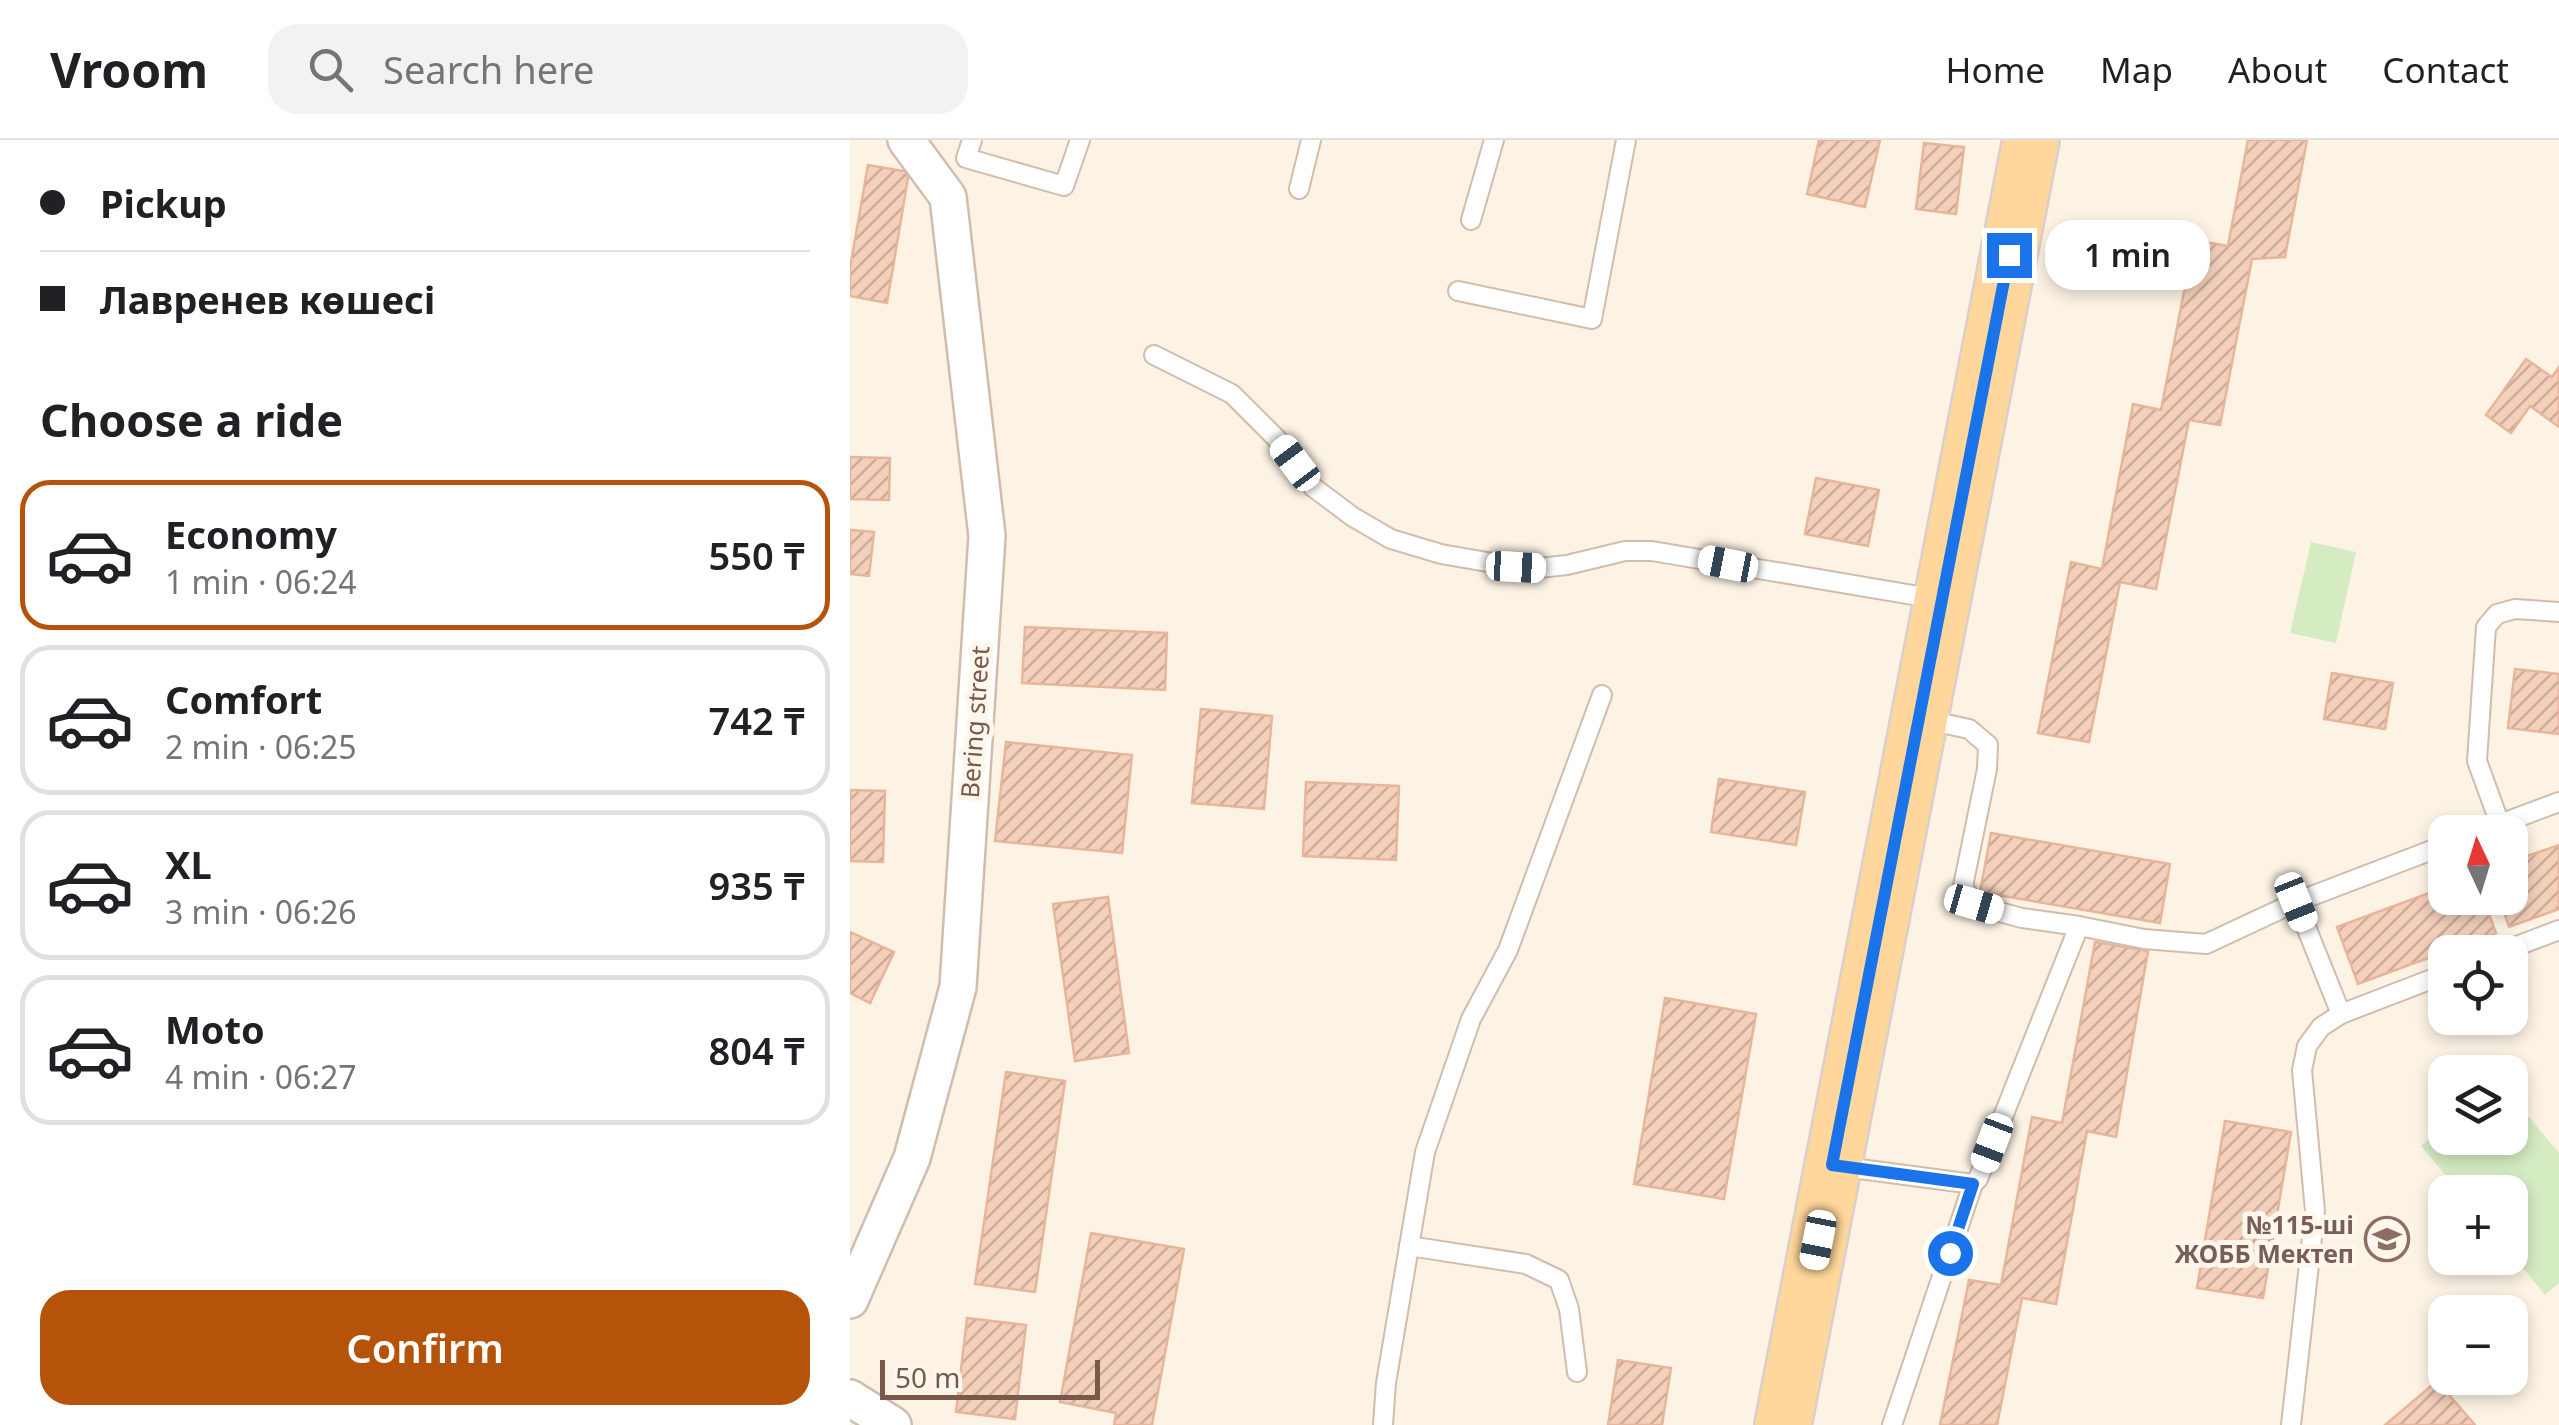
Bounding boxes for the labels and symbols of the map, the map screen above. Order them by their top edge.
callout: 1 min [2044,220,2209,290]
route end [1987,233,2032,278]
car [1265,430,1325,496]
car [1696,544,1760,584]
car [1485,550,1547,584]
street label: Bering street [952,645,996,799]
north arrow [2428,815,2528,915]
car [2271,869,2321,935]
car [1941,881,2007,927]
car [1967,1110,2017,1176]
place label: №115-ші ЖОББ Мектеп [2174,1207,2354,1270]
car [1798,1208,1838,1272]
school or university icon: №115-ші ЖОББ Мектеп [2364,1216,2410,1262]
route start [1928,1231,1973,1276]
scale bar [880,1355,1100,1400]

